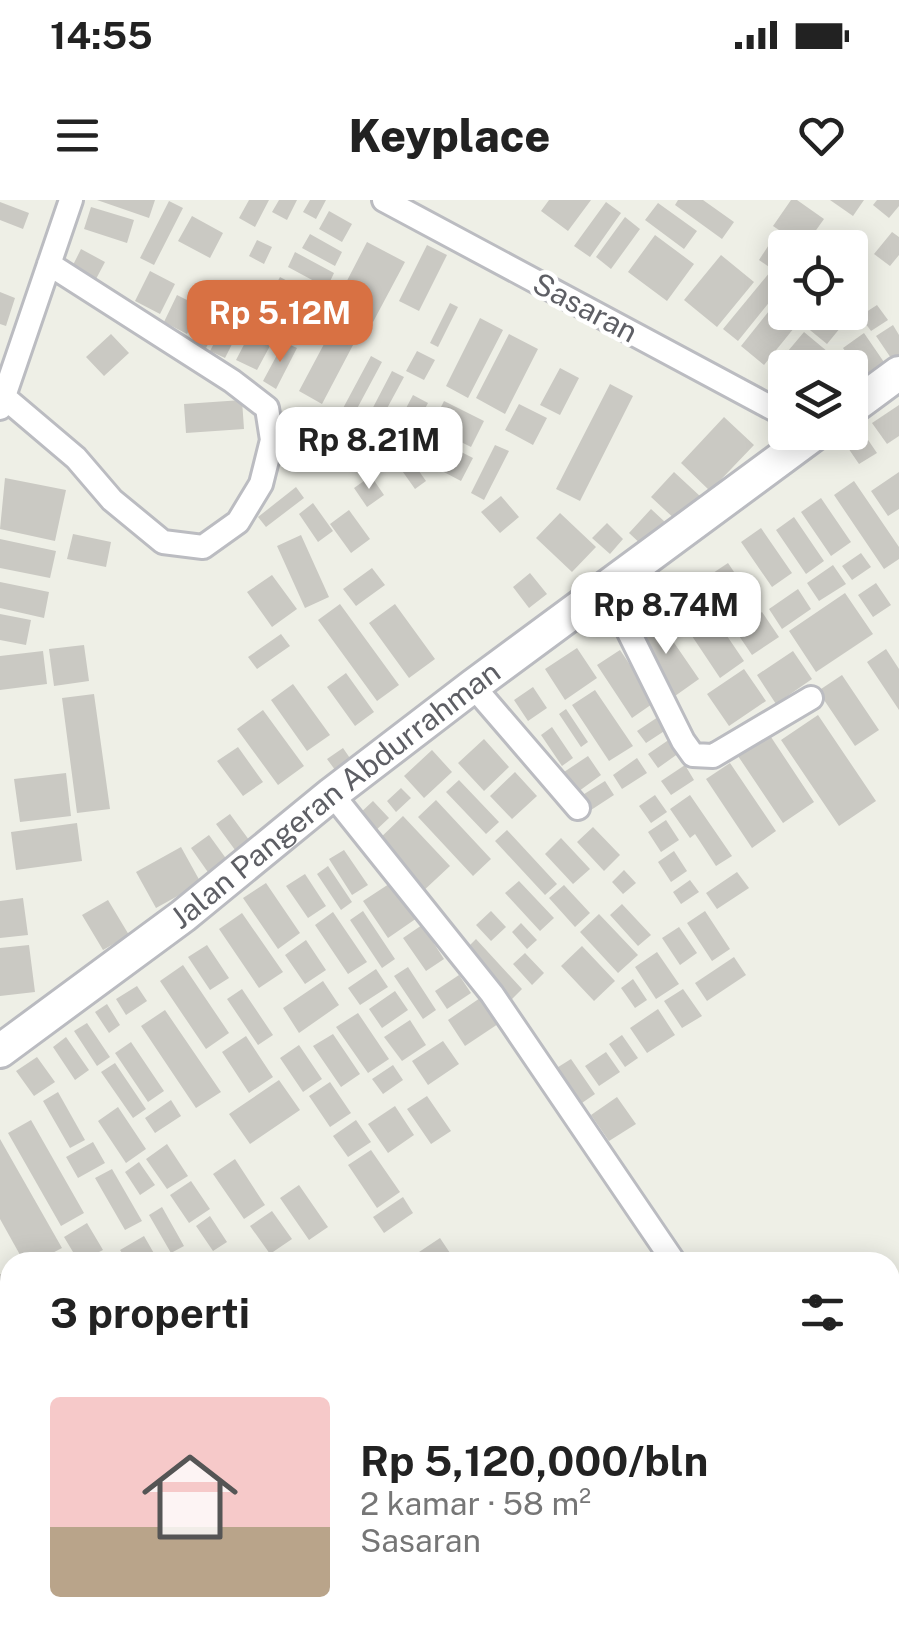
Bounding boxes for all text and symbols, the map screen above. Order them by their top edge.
text: 14:55 [50,13,153,58]
icon: menu [50,108,105,163]
icon: heart [794,108,849,163]
text: Keyplace [349,109,550,162]
map controls [768,230,868,450]
button: locate [768,230,868,330]
street label: Sasaran [527,265,644,350]
pin: Rp 5.12M [177,280,383,365]
text: Rp 5.12M [209,294,351,331]
button: layers [768,350,868,450]
pin: Rp 8.21M [266,407,472,492]
text: Rp 8.21M [298,421,440,458]
pin: Rp 8.74M [563,572,769,657]
text: Rp 8.74M [593,586,739,623]
street label: Jalan Pangeran Abdurrahman [163,653,507,936]
icon: filters [795,1285,850,1340]
text: 3 properti [50,1288,250,1337]
text: Rp 5,120,000/bln [360,1436,708,1485]
icon: home [130,1437,250,1557]
text: 2 kamar · 58 m² [360,1485,591,1522]
text: Sasaran [360,1522,481,1559]

